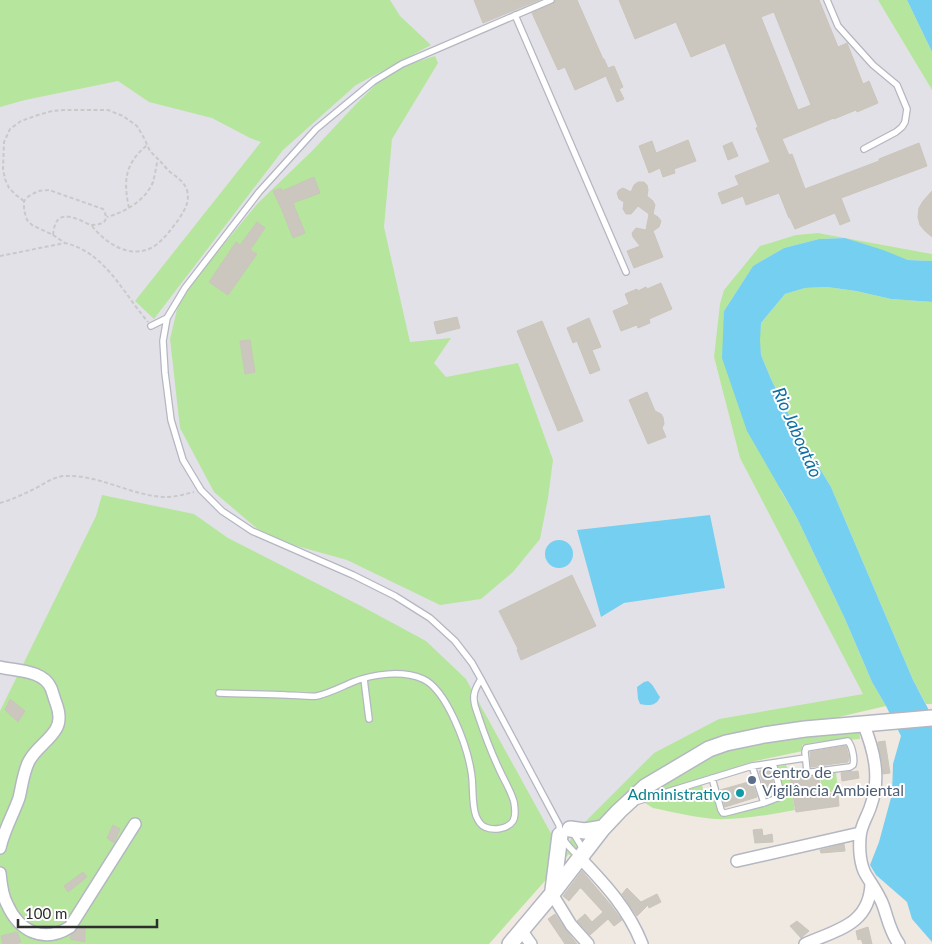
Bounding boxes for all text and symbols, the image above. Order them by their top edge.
water label: Rio Jaboatão [768,383,828,481]
place label: Centro de Vigilância Ambiental [762,762,904,799]
marker: Centro de Vigilância Ambiental [746,774,758,786]
place label: Administrativo [627,784,730,803]
marker: Administrativo [734,787,746,799]
scale bar [18,896,156,928]
text: 100 m [25,904,67,922]

